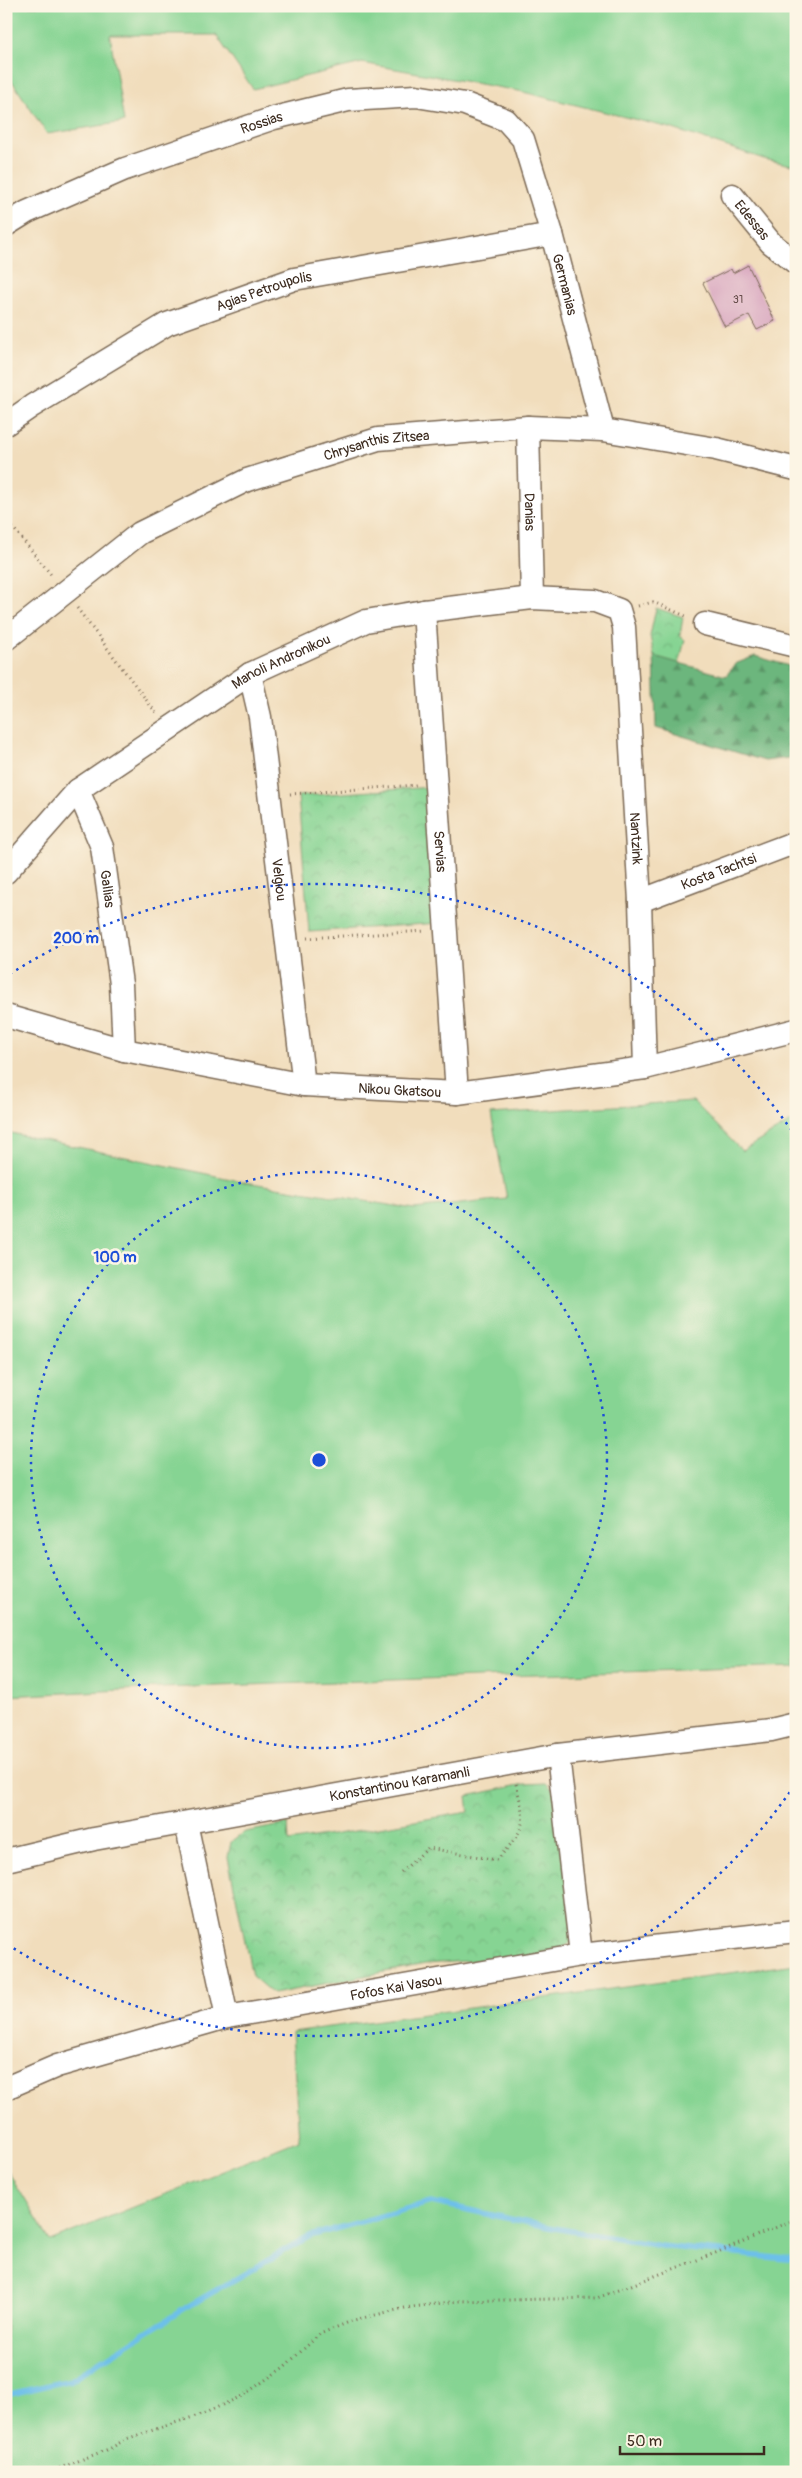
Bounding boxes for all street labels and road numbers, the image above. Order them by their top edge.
street label: Rossias [238,108,285,138]
street label: Edessas [731,197,774,244]
street label: Germanias [548,252,581,318]
street label: Agias Petroupolis [214,268,314,315]
street label: Chrysanthis Zitsea [322,427,430,464]
street label: Danias [521,493,538,532]
street label: Manoli Andronikou [229,630,333,693]
street label: Nantzink [626,812,646,865]
street label: Servias [430,830,450,874]
street label: Kosta Tachtsi [679,850,759,894]
street label: Velgiou [268,858,290,902]
street label: Gallias [96,869,118,909]
street label: Nikou Gkatsou [358,1080,442,1101]
street label: Konstantinou Karamanli [328,1763,472,1805]
street label: Fofos Kai Vasou [349,1971,443,2004]

